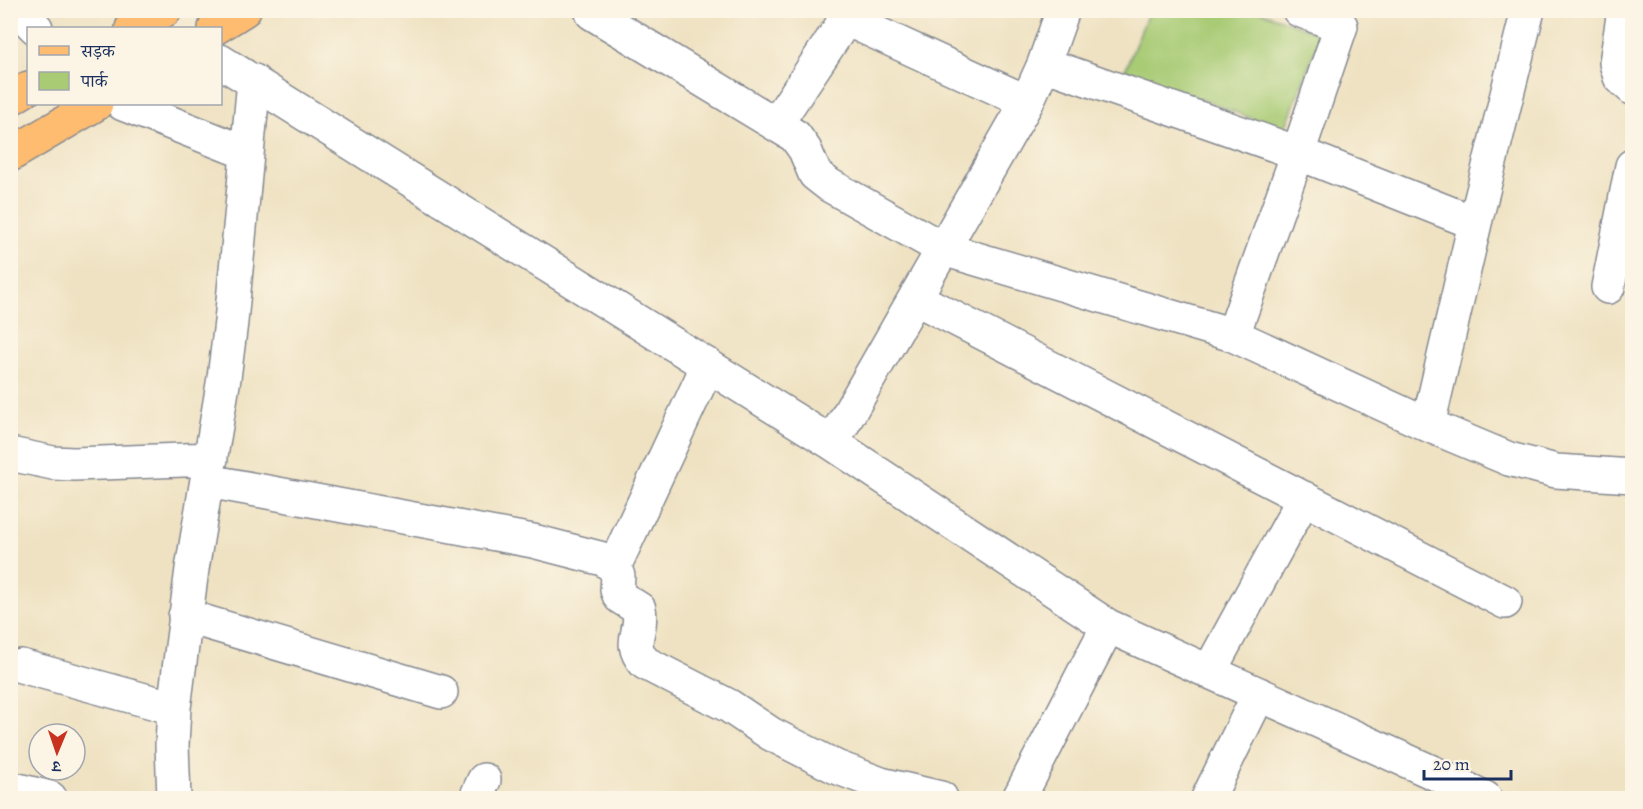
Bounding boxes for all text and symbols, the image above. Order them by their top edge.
legend [27,27,222,105]
text: सड़क [80,39,116,63]
text: पार्क [80,69,109,93]
north arrow [27,722,87,782]
scale bar [1424,743,1511,781]
text: 20 m [1433,752,1470,776]
text: उ [50,755,62,777]

